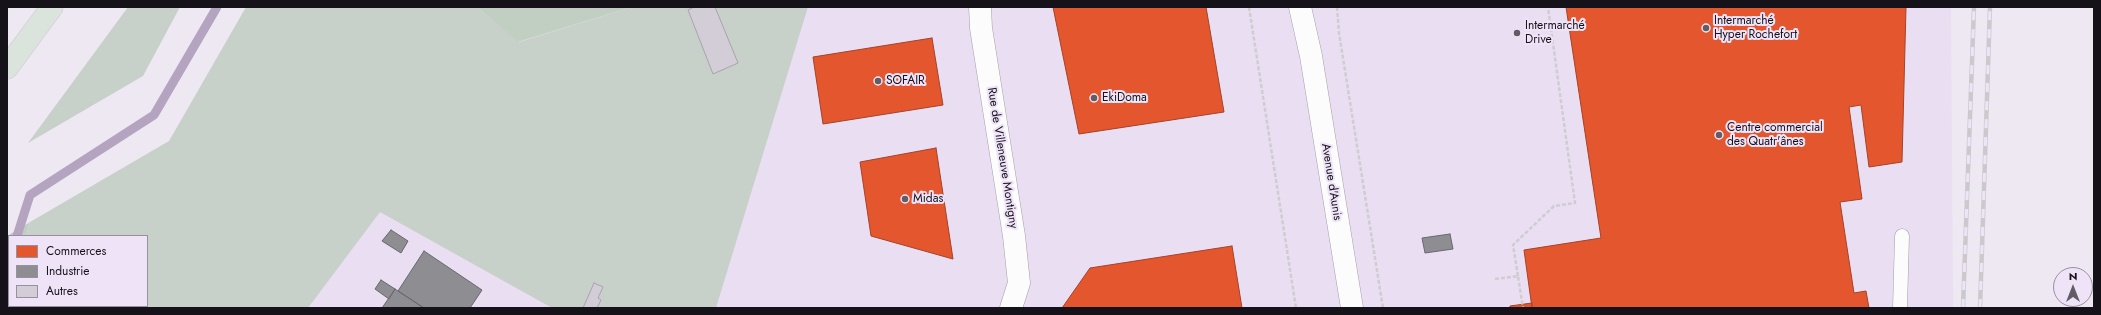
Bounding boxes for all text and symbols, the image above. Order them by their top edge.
place label: Intermarché Hyper Rochefort [1714,14,1797,42]
place label: Intermarché Drive [1525,19,1585,47]
marker: Intermarché Hyper Rochefort [1701,23,1711,33]
marker: Intermarché Drive [1512,28,1522,38]
place label: SOFAIR [886,74,925,88]
marker: SOFAIR [873,76,883,86]
street label: Rue de Villeneuve Montigny [984,86,1020,230]
place label: EkiDoma [1102,91,1147,105]
marker: EkiDoma [1089,93,1099,103]
place label: Centre commercial des Quatr'ânes [1727,121,1823,149]
marker: Centre commercial des Quatr'ânes [1714,130,1724,140]
street label: Avenue d'Aunis [1318,143,1344,221]
place label: Midas [913,192,943,206]
marker: Midas [900,194,910,204]
legend [8,235,148,307]
text: Commerces [46,242,106,260]
text: Industrie [46,262,90,280]
north arrow [2053,267,2093,307]
text: N [2069,268,2077,284]
text: Autres [46,282,78,300]

